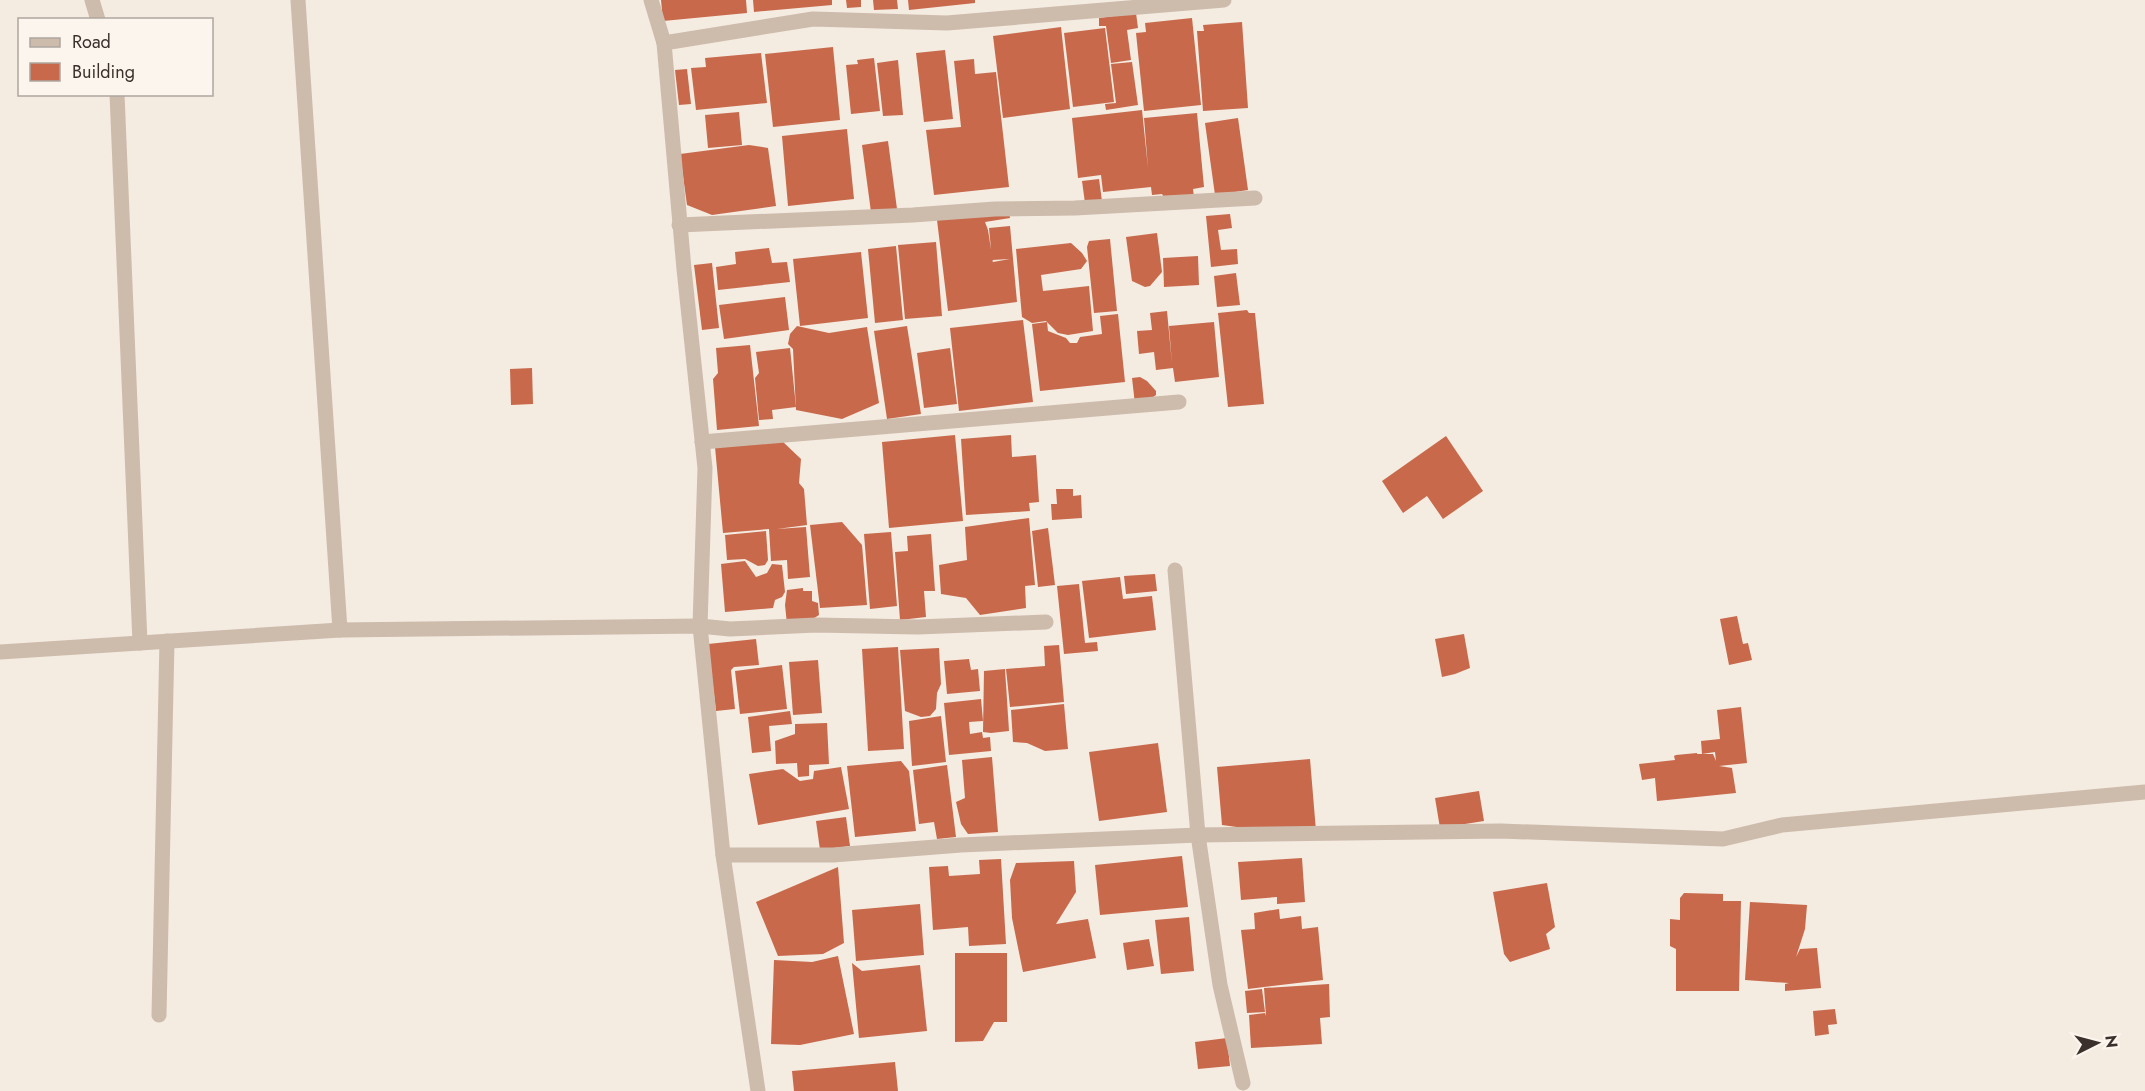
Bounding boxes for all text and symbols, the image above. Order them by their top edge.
legend [18,18,213,96]
text: Road [72,29,111,55]
text: Building [72,59,135,85]
north arrow [2067,1013,2127,1073]
text: N [2099,1034,2124,1049]

